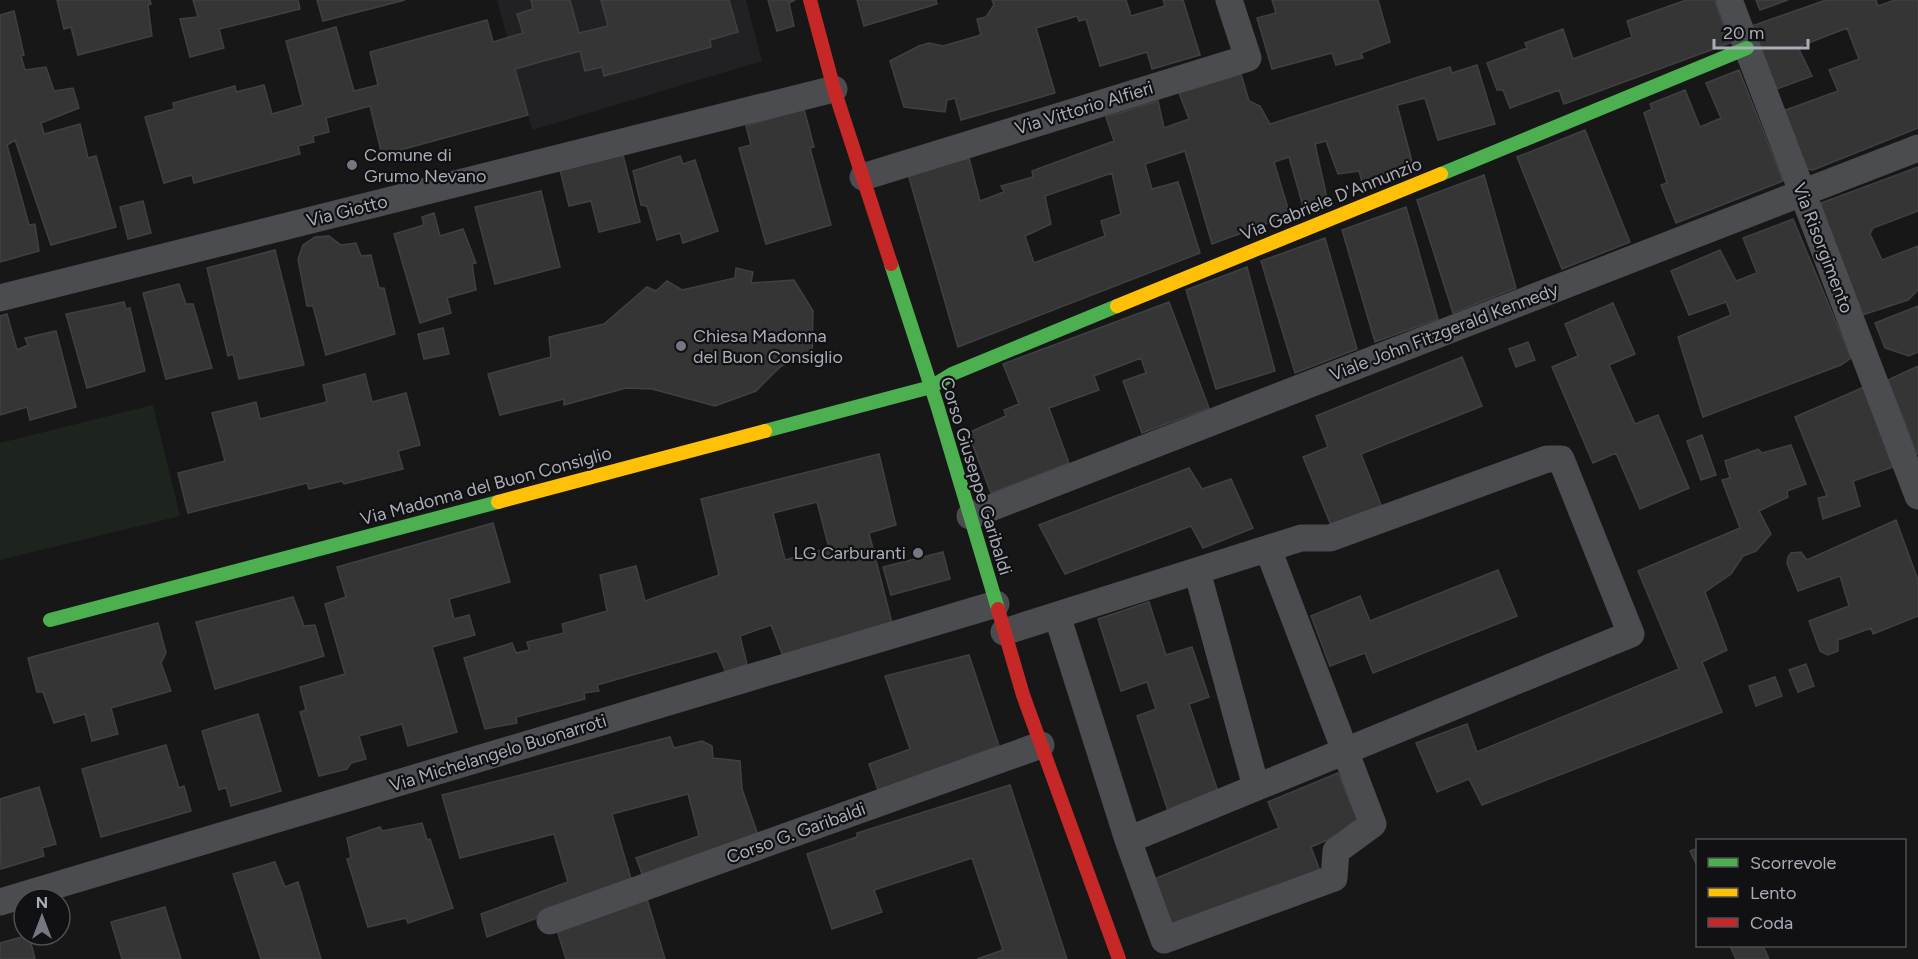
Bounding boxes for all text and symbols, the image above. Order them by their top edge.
scale bar [1714,12,1808,50]
text: 20 m [1723,22,1764,44]
street label: Via Vittorio Alfieri [1012,77,1156,139]
place label: Comune di Grumo Nevano [364,144,486,187]
street label: Via Gabriele D'Annunzio [1237,152,1425,246]
marker: Comune di Grumo Nevano [345,158,359,172]
street label: Via Risorgimento [1788,180,1858,316]
street label: Via Giotto [304,190,390,232]
street label: Viale John Fitzgerald Kennedy [1327,278,1562,386]
place label: Chiesa Madonna del Buon Consiglio [693,325,843,368]
marker: Chiesa Madonna del Buon Consiglio [674,339,688,353]
street label: Corso Giuseppe Garibaldi [935,374,1017,578]
street label: Via Madonna del Buon Consiglio [358,442,614,530]
place label: LG Carburanti [793,542,906,564]
marker: LG Carburanti [911,546,925,560]
street label: Via Michelangelo Buonarroti [387,709,609,797]
street label: Corso G. Garibaldi [724,798,868,868]
legend [1696,839,1906,947]
text: Scorrevole [1750,852,1837,874]
text: Lento [1750,882,1796,904]
north arrow [12,887,72,947]
text: N [36,893,48,912]
text: Coda [1750,912,1793,934]

